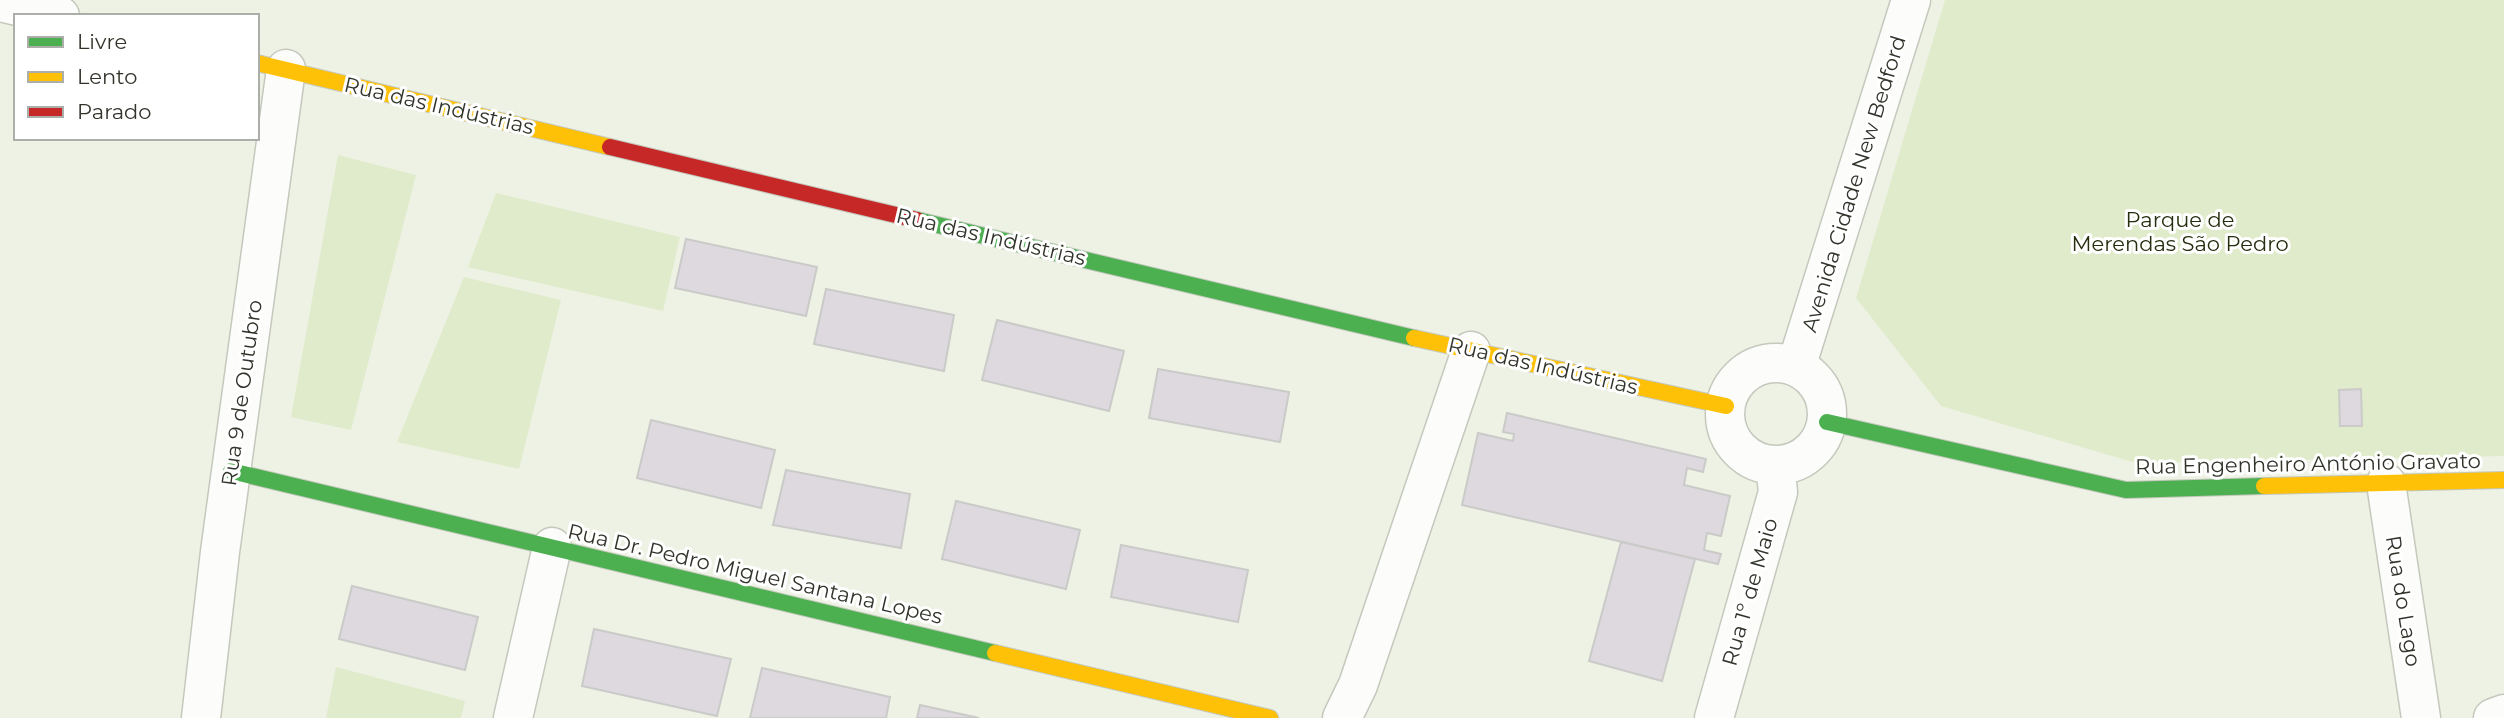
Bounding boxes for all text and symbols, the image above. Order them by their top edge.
legend [14,14,259,140]
text: Livre [77,29,127,54]
street label: Avenida Cidade New Bedford [1796,33,1911,335]
text: Lento [77,64,137,89]
street label: Rua das Indústrias [342,72,536,139]
text: Parado [77,99,152,124]
street label: Rua das Indústrias [894,203,1088,270]
park label: Parque de Merendas São Pedro [2071,207,2289,256]
street label: Rua 9 de Outubro [216,298,267,488]
street label: Rua das Indústrias [1446,332,1640,399]
street label: Rua Engenheiro António Gravato [2135,448,2481,479]
street label: Rua 1º de Maio [1716,515,1783,669]
street label: Rua Dr. Pedro Miguel Santana Lopes [565,518,945,629]
street label: Rua do Lago [2381,534,2426,668]

